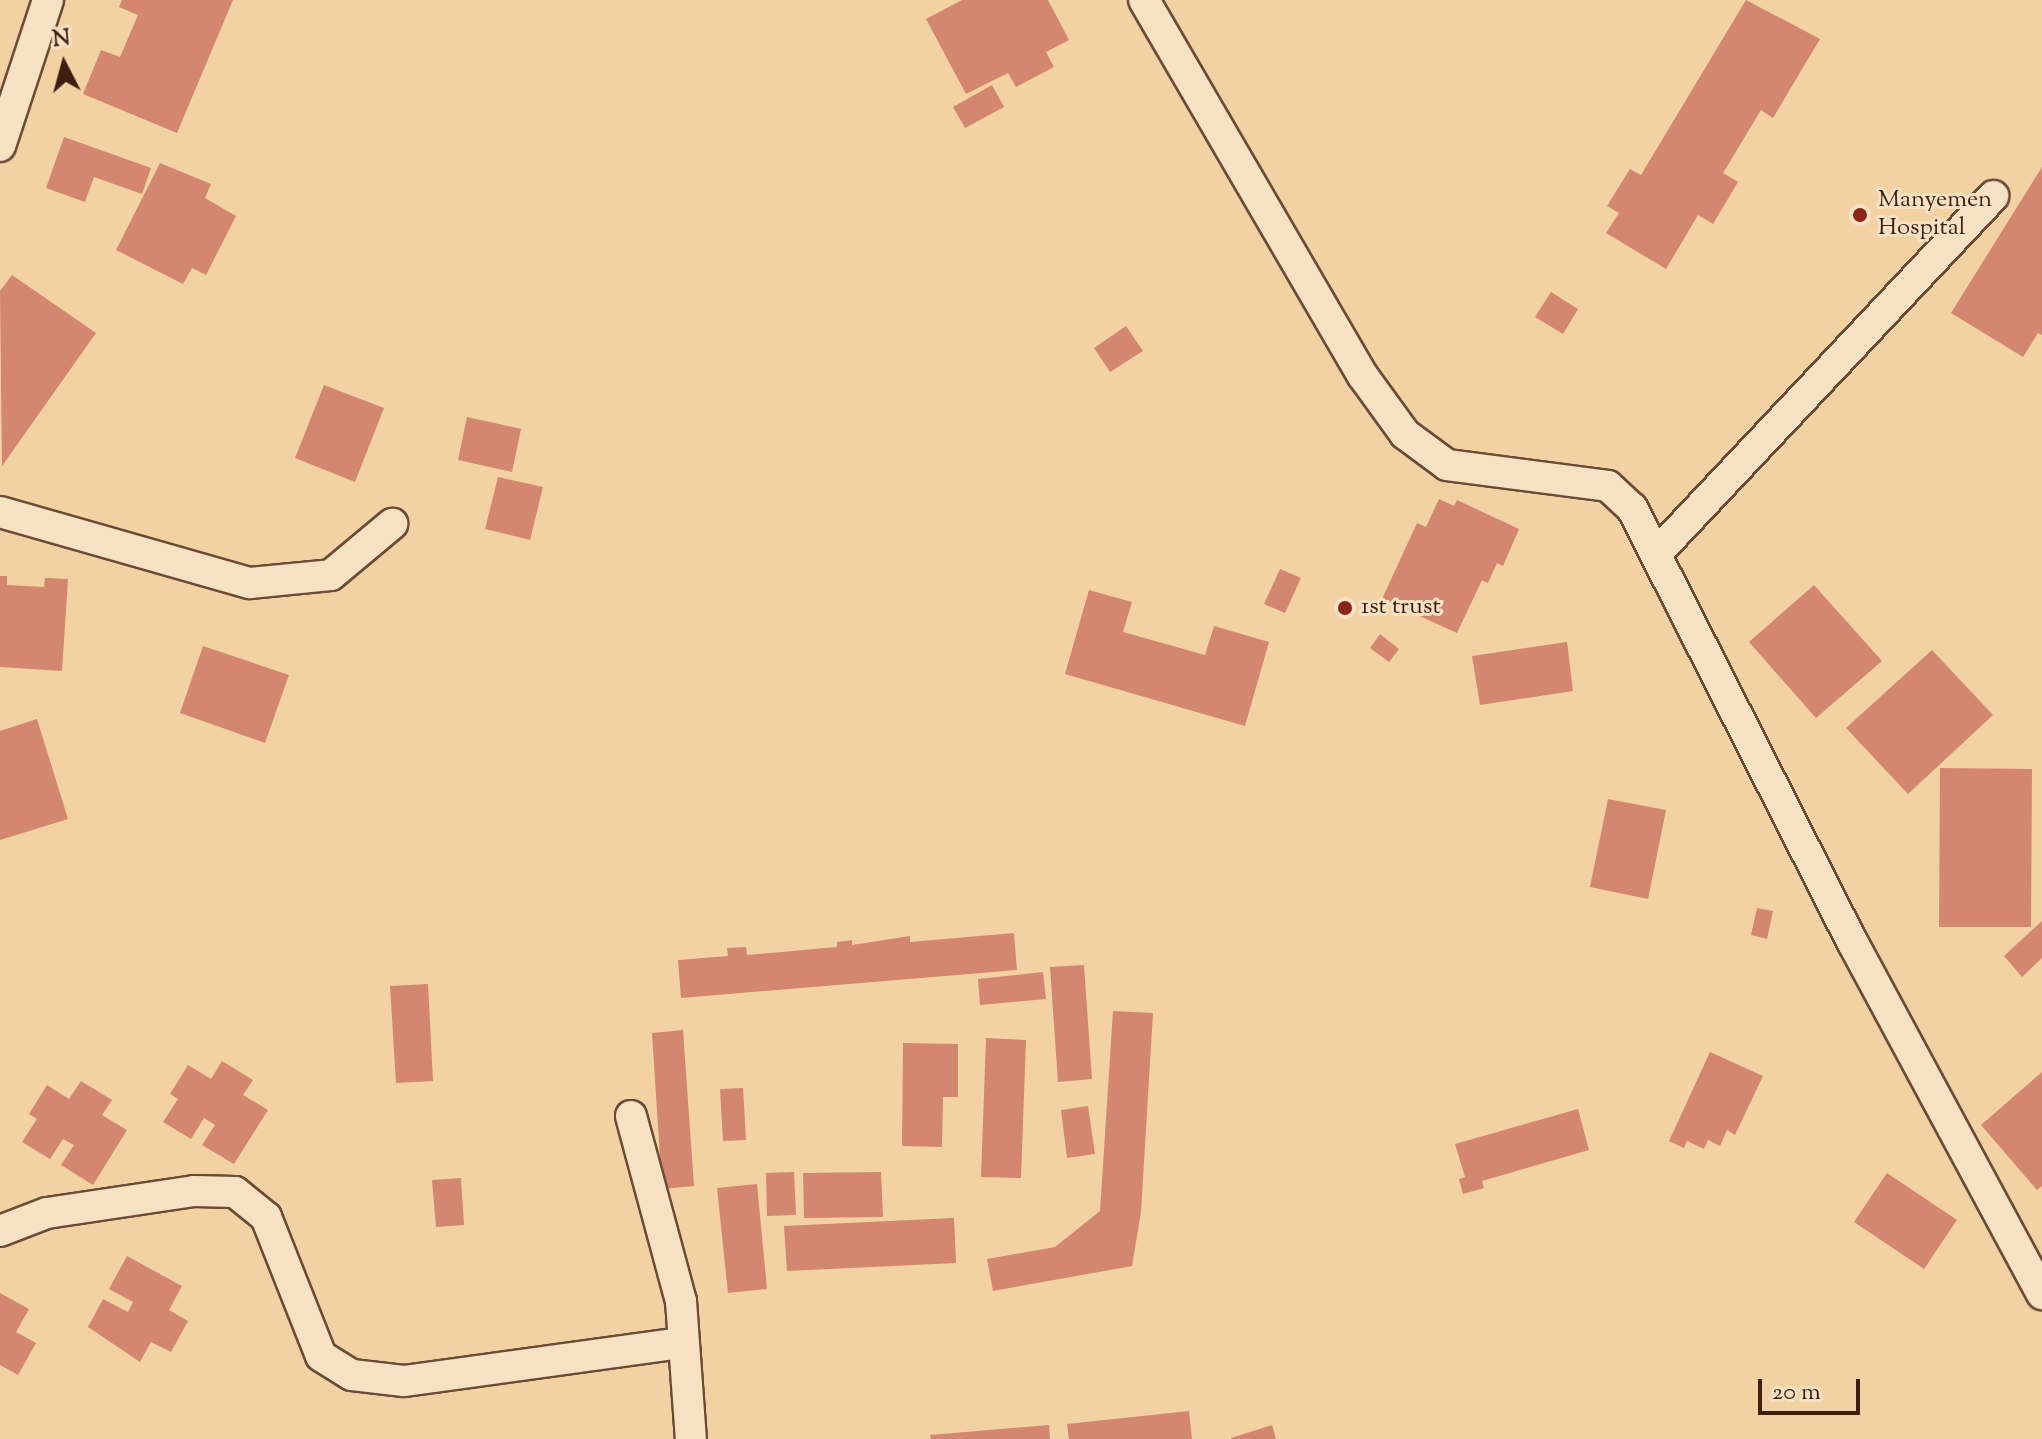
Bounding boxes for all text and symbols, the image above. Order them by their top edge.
text: N [51,23,72,57]
north arrow [24,24,104,104]
place label: Manyemen Hospital [1878,187,1992,243]
marker: Manyemen Hospital [1849,204,1871,226]
place label: 1st trust [1361,594,1441,622]
marker: 1st trust [1336,599,1354,617]
scale bar [1762,1363,1864,1413]
text: 20 m [1772,1376,1821,1410]

